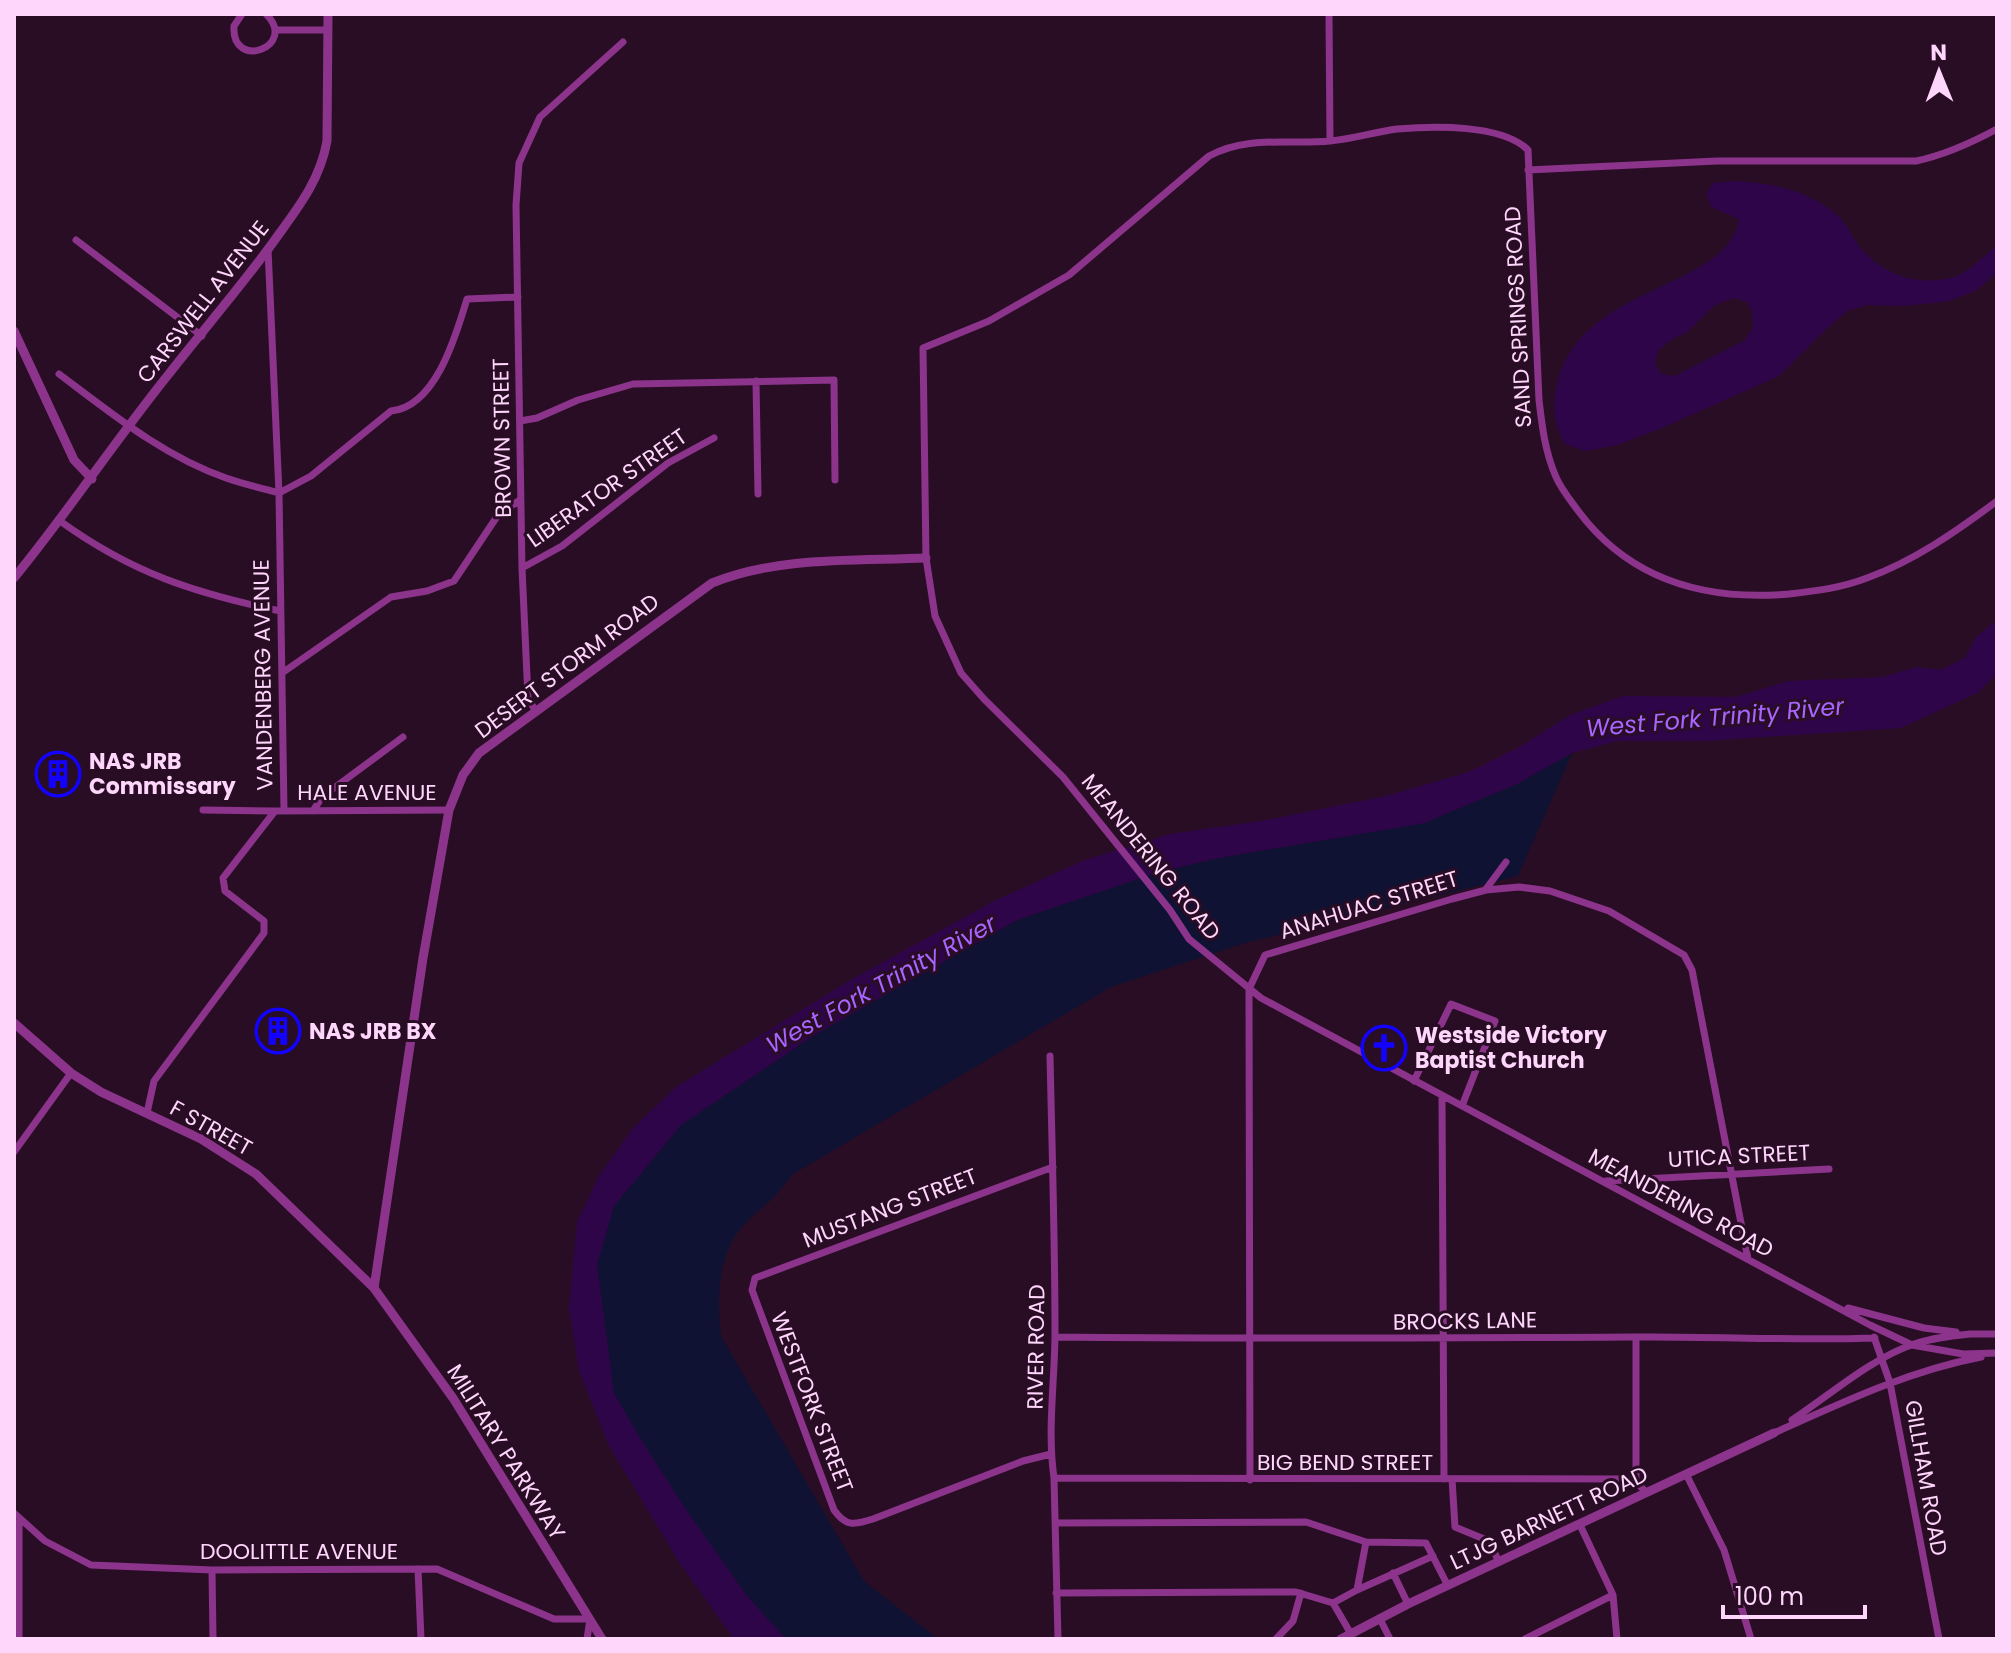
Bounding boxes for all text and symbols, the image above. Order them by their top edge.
north arrow [1899,32,1979,112]
text: N [1930,37,1947,68]
street label: SAND SPRINGS ROAD [1497,206,1539,428]
street label: CARSWELL AVENUE [130,214,276,390]
street label: BROWN STREET [485,358,519,518]
street label: LIBERATOR STREET [521,421,693,555]
street label: VANDENBERG AVENUE [245,559,281,791]
street label: DESERT STORM ROAD [468,586,666,746]
water label: West Fork Trinity River [1585,689,1846,745]
place label: NAS JRB Commissary [89,746,236,802]
building icon: NAS JRB Commissary [34,750,82,798]
street label: MEANDERING ROAD [1074,767,1228,947]
street label: HALE AVENUE [297,777,437,808]
street label: ANAHUAC STREET [1276,863,1462,947]
water label: West Fork Trinity River [760,906,1003,1061]
building icon: NAS JRB BX [254,1007,302,1055]
place label: NAS JRB BX [309,1016,437,1047]
place label: Westside Victory Baptist Church [1415,1020,1607,1076]
church icon: Westside Victory Baptist Church [1360,1024,1408,1072]
street label: F STREET [164,1093,258,1163]
street label: UTICA STREET [1667,1137,1811,1175]
street label: MEANDERING ROAD [1583,1141,1779,1265]
street label: MUSTANG STREET [798,1160,982,1256]
street label: RIVER ROAD [1019,1284,1053,1410]
street label: BROCKS LANE [1393,1304,1537,1338]
street label: WESTFORK STREET [763,1307,861,1497]
street label: MILITARY PARKWAY [439,1358,573,1546]
street label: GILLHAM ROAD [1897,1398,1955,1558]
street label: BIG BEND STREET [1257,1447,1433,1478]
street label: LTJG BARNETT ROAD [1445,1458,1653,1578]
street label: DOOLITTLE AVENUE [200,1536,398,1567]
scale bar [1723,1569,1865,1619]
text: 100 m [1735,1580,1804,1613]

